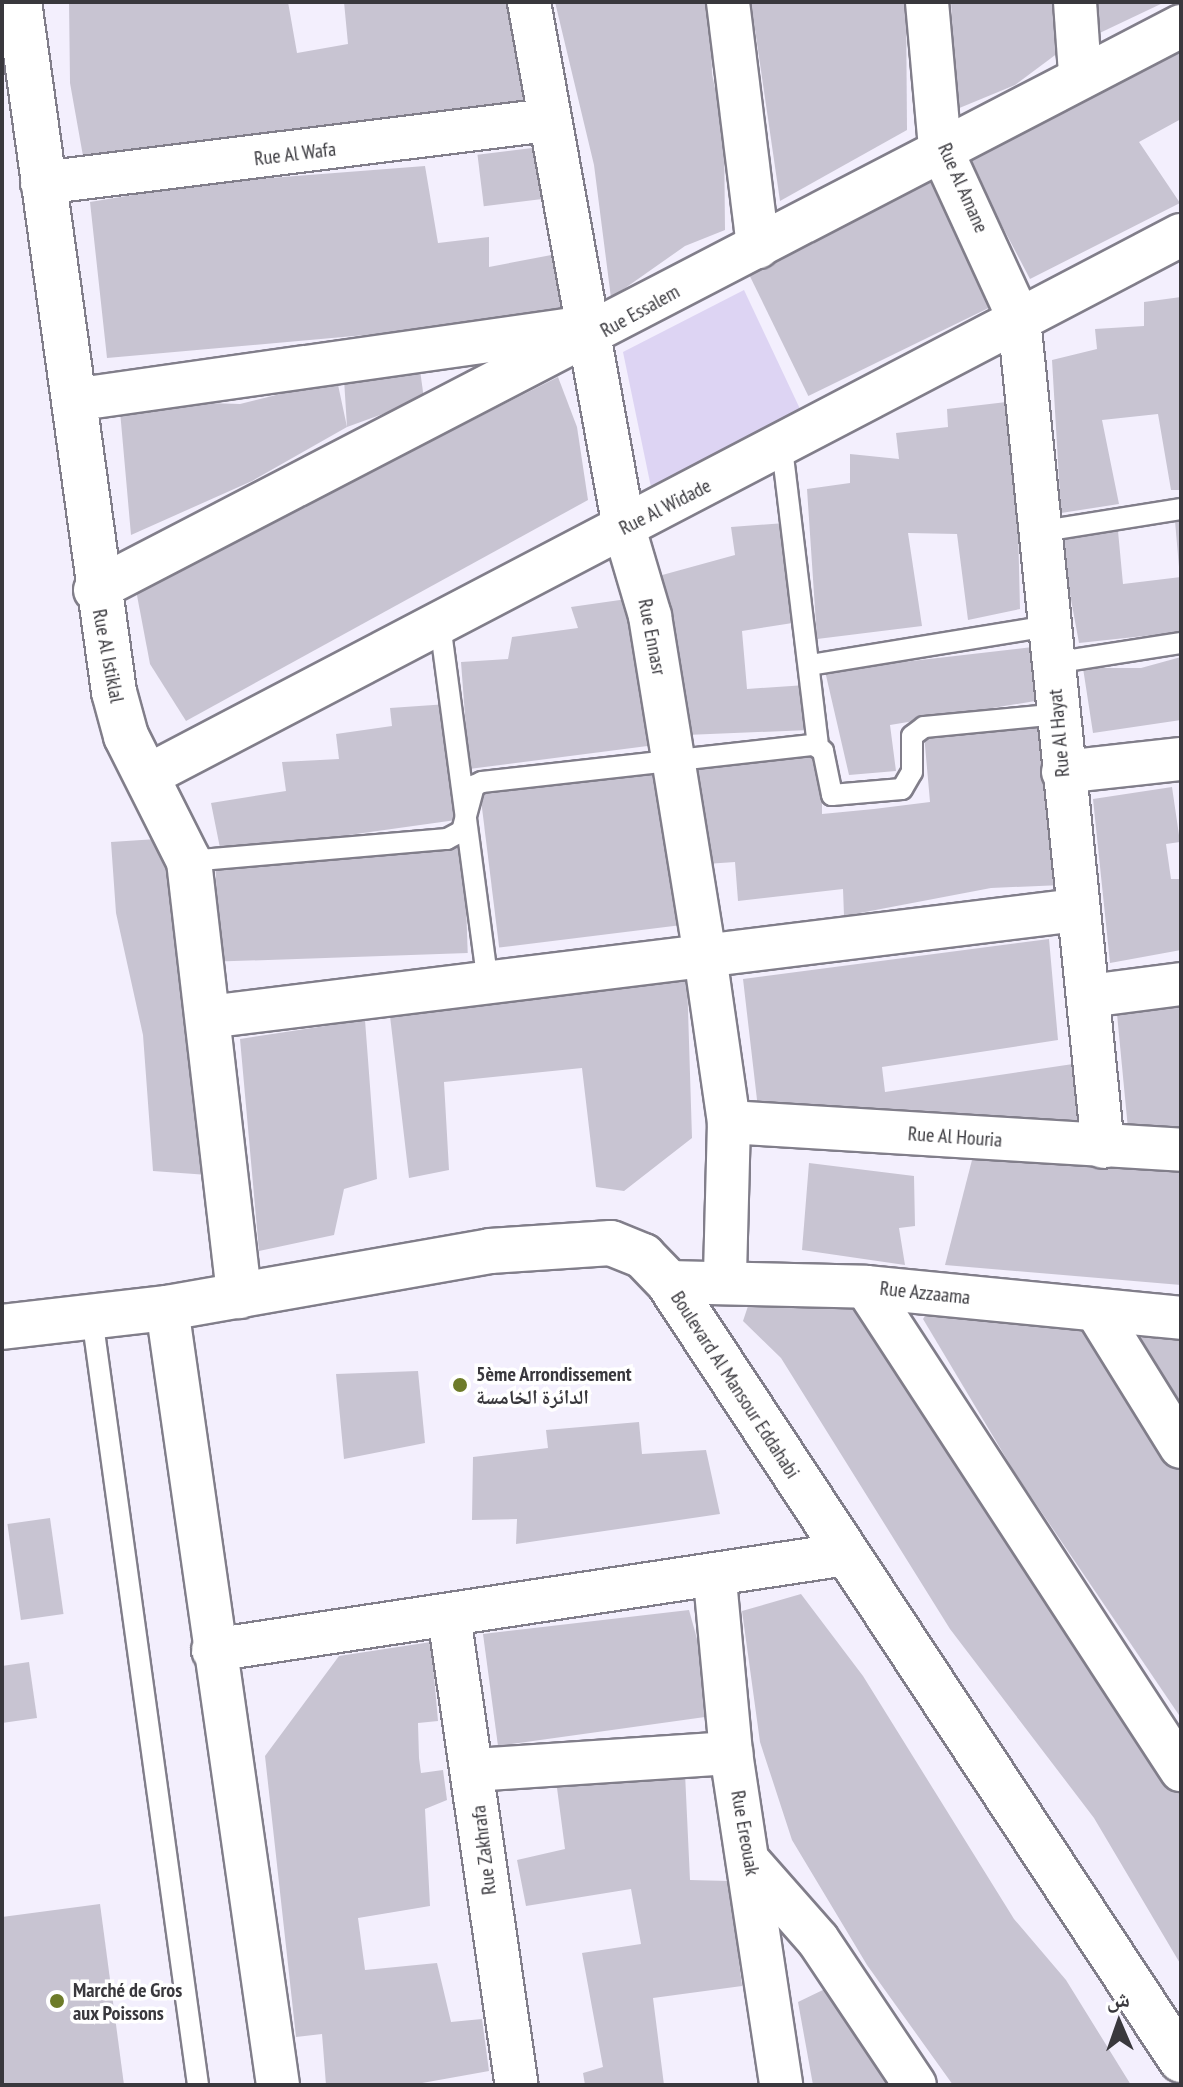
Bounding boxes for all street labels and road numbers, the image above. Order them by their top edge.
street label: Rue Al Wafa [252,137,338,171]
street label: Rue Al Amane [932,139,994,237]
street label: Rue Essalem [596,279,684,343]
street label: Rue Al Widade [615,473,715,541]
street label: Rue Ennasr [633,597,671,677]
street label: Rue Al Istiklal [87,607,129,705]
street label: Rue Al Hayat [1043,688,1075,778]
street label: Rue Al Houria [907,1122,1003,1152]
street label: Rue Azzaama [878,1276,972,1310]
street label: Boulevard Al Mansour Eddahabi [665,1287,805,1483]
street label: Rue Ereouak [726,1789,764,1877]
street label: Rue Zakhrafa [467,1804,501,1896]

